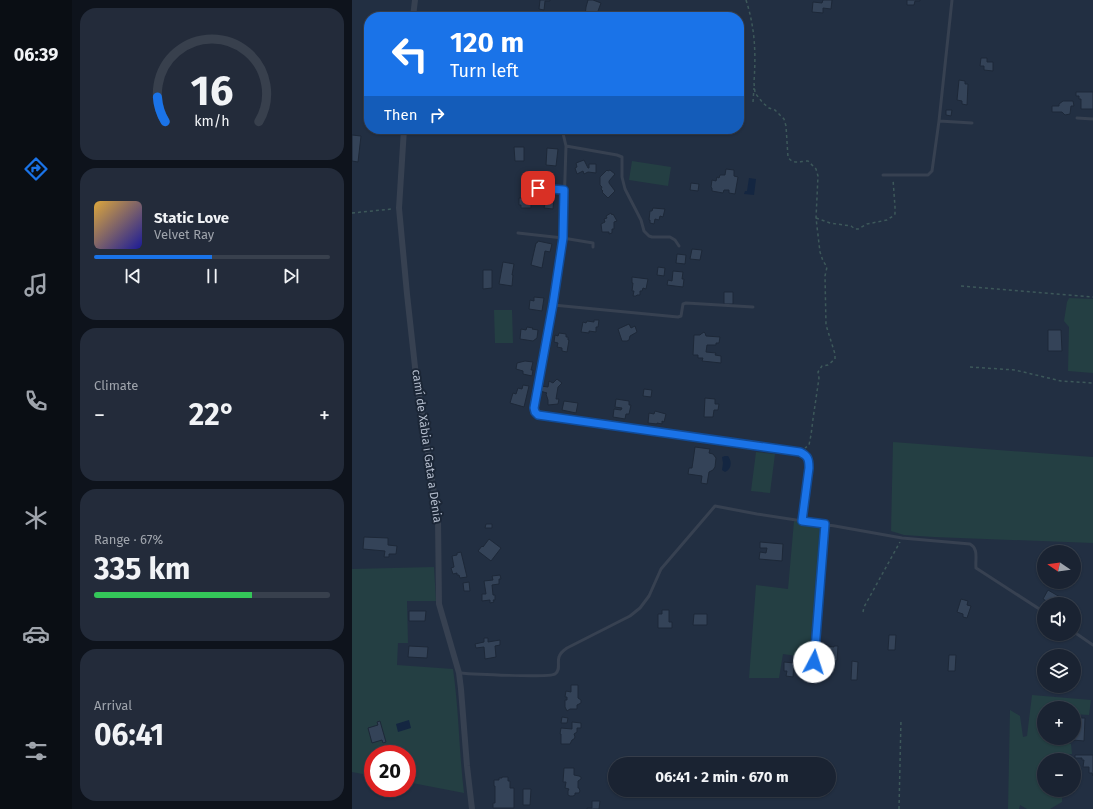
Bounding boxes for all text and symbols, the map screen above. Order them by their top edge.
text: 120 m [450,26,524,59]
icon: left [384,28,436,80]
text: 06:39 [14,44,58,66]
text: Turn left [450,60,519,82]
text: 16 [191,66,233,116]
icon: right [426,104,448,126]
text: Then [384,106,418,124]
text: km/h [194,113,230,130]
icon: directions [22,155,50,183]
pin [521,171,555,205]
icon: arrive [527,177,549,199]
text: Static Love [154,209,229,227]
text: Velvet Ray [154,227,214,242]
icon: previous [122,265,144,287]
icon: pause [201,265,223,287]
icon: next [280,265,302,287]
icon: music [22,271,50,299]
street label: camí de Xàbia i Gata a Dénia [409,368,445,524]
text: Climate [94,378,138,393]
icon: phone [22,387,50,415]
text: 22° [189,397,235,433]
text: − [94,402,105,429]
text: + [319,402,330,429]
icon: climate [22,504,50,532]
text: Range · 67% [94,532,163,547]
north arrow [1037,545,1081,589]
map controls [1037,545,1081,797]
text: 335 km [94,551,190,587]
button: sound [1037,597,1081,641]
icon: car [22,620,50,648]
position arrow [793,641,835,683]
button: layers [1037,649,1081,693]
text: Arrival [94,698,132,713]
button: + [1037,701,1081,745]
text: 06:41 [94,717,164,753]
icon: filters [22,737,50,765]
speed limit sign: 20 [364,745,416,797]
button: − [1037,753,1081,797]
text: 06:41 · 2 min · 670 m [655,768,789,786]

